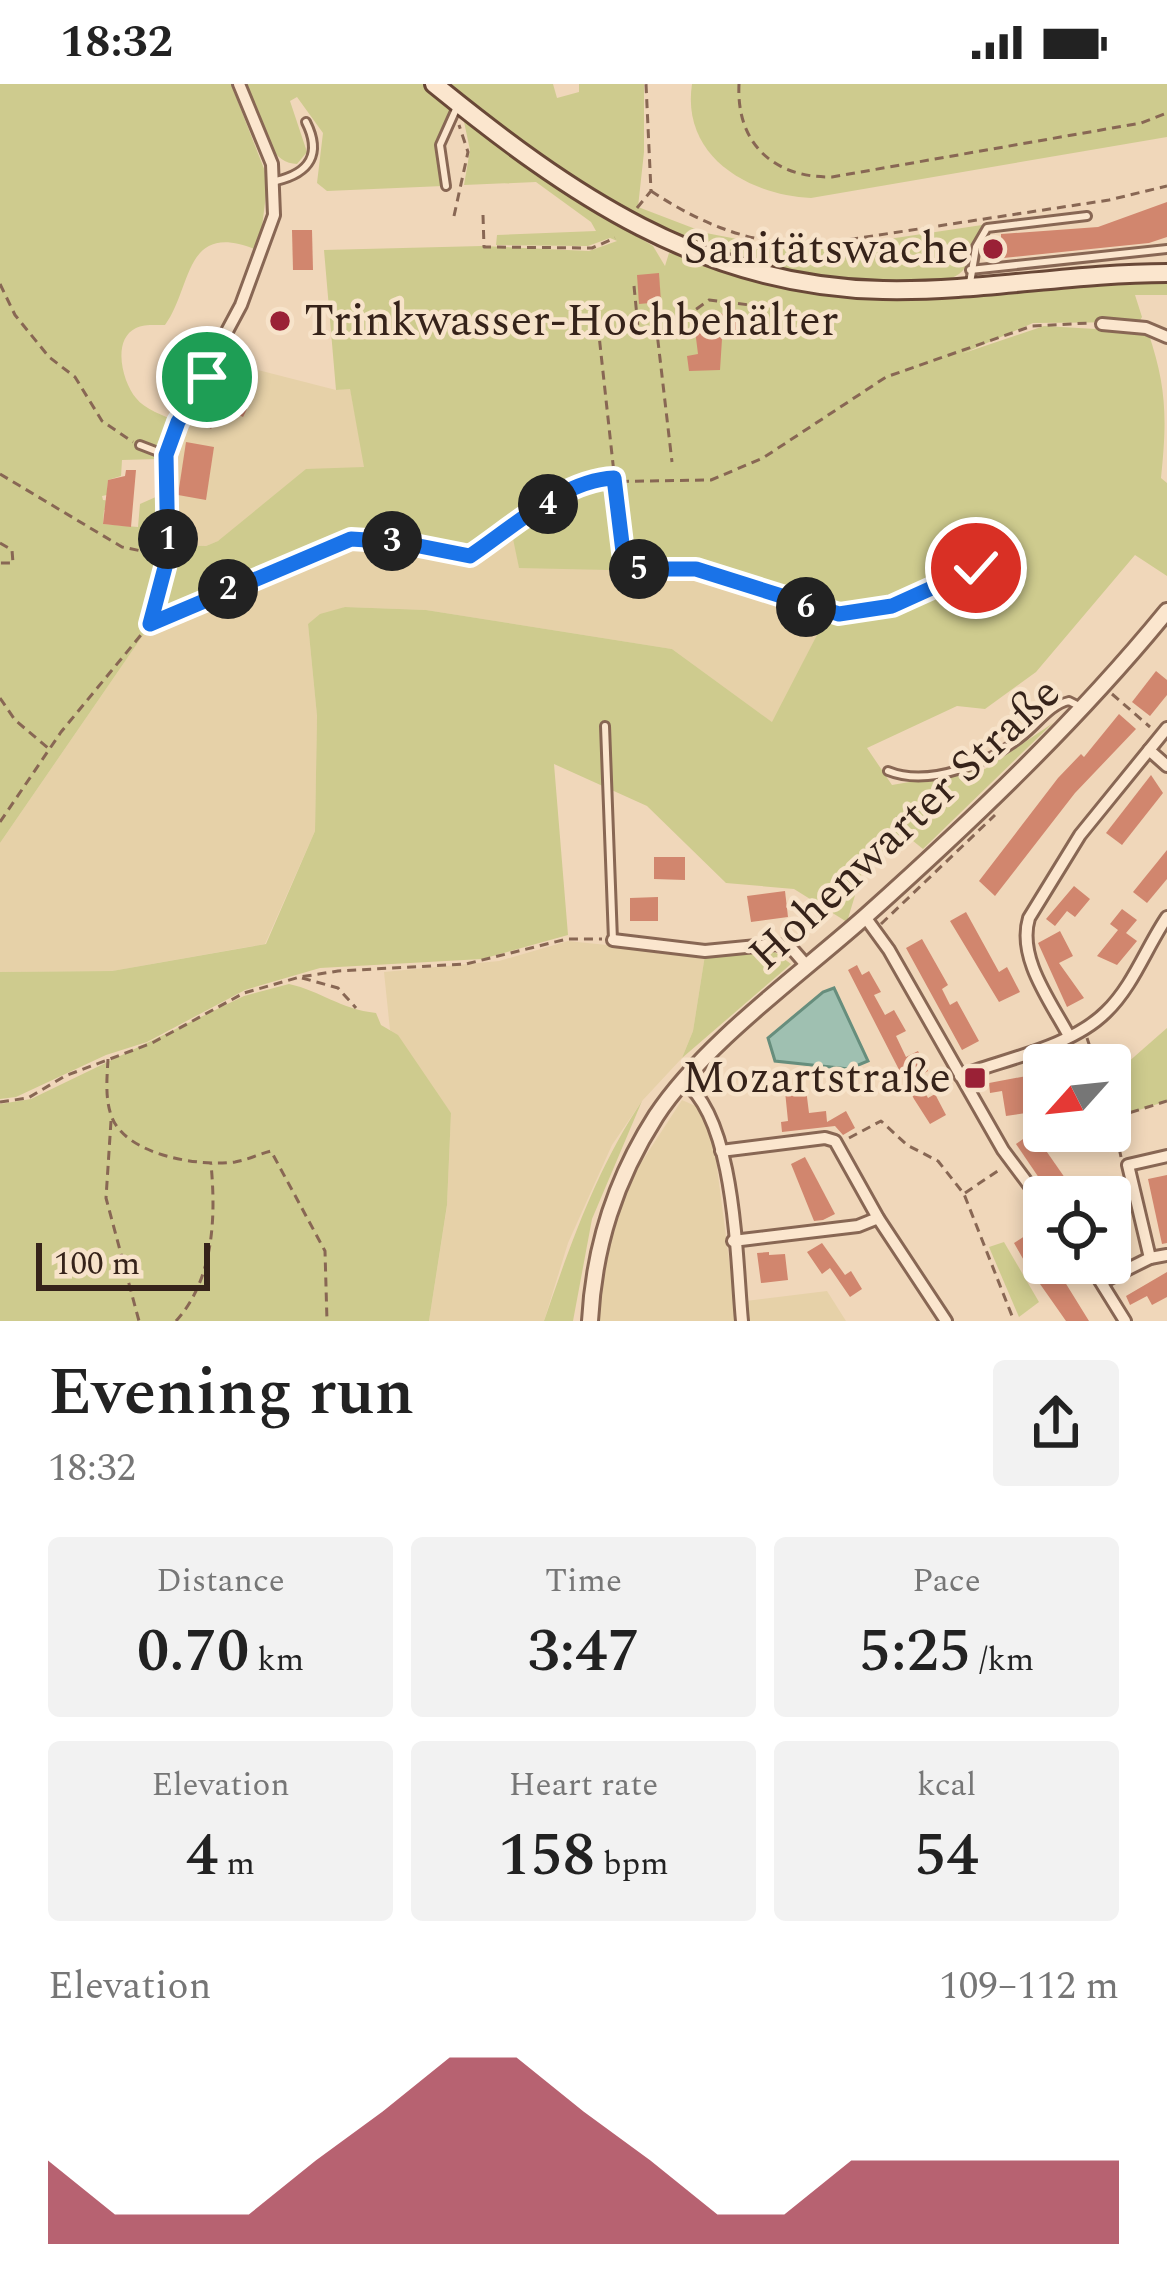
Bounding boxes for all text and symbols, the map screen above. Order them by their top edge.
text: 18:32 [60,8,173,77]
place label: Sanitätswache [683,215,969,284]
marker: Sanitätswache [980,236,1006,262]
place label: Trinkwasser-Hochbehälter [304,287,839,356]
marker: Trinkwasser-Hochbehälter [267,308,293,334]
pin [156,326,258,428]
icon: arrive [174,344,240,410]
pin: 4 [518,474,578,534]
text: 4 [539,479,557,529]
pin: 1 [138,509,198,569]
pin: 3 [362,511,422,571]
text: 1 [159,514,177,564]
text: 3 [383,516,401,566]
pin [925,517,1027,619]
icon: check [943,535,1009,601]
pin: 5 [609,539,669,599]
text: 5 [630,544,648,594]
pin: 2 [198,559,258,619]
text: 2 [219,564,237,614]
pin: 6 [776,577,836,637]
text: 6 [797,582,815,632]
street label: Hohenwarter Straße [733,661,1077,987]
place label: Mozartstraße [682,1044,951,1113]
north arrow [1023,1044,1131,1152]
map controls [1023,1044,1131,1284]
marker: Mozartstraße [962,1065,988,1091]
button: locate [1023,1176,1131,1284]
scale bar [36,1237,210,1290]
text: 100 m [54,1239,140,1289]
text: Evening run [48,1343,414,1444]
button: share [993,1360,1119,1486]
text: 18:32 [48,1439,136,1498]
text: Distance [156,1556,285,1606]
text: Time [545,1556,622,1606]
text: Pace [912,1556,981,1606]
text: 0.70 [137,1606,249,1698]
text: 3:47 [527,1606,640,1698]
text: 5:25 [859,1606,971,1698]
text: km [249,1635,304,1685]
text: /km [971,1635,1034,1685]
text: Elevation [151,1760,290,1810]
text: Heart rate [509,1760,658,1810]
text: kcal [917,1760,976,1810]
text: 4 [186,1810,218,1902]
text: 158 [498,1810,595,1902]
text: 54 [914,1810,979,1902]
text: m [218,1839,255,1889]
text: bpm [595,1839,669,1889]
text: Elevation [48,1957,211,2016]
text: 109–112 m [939,1957,1119,2016]

